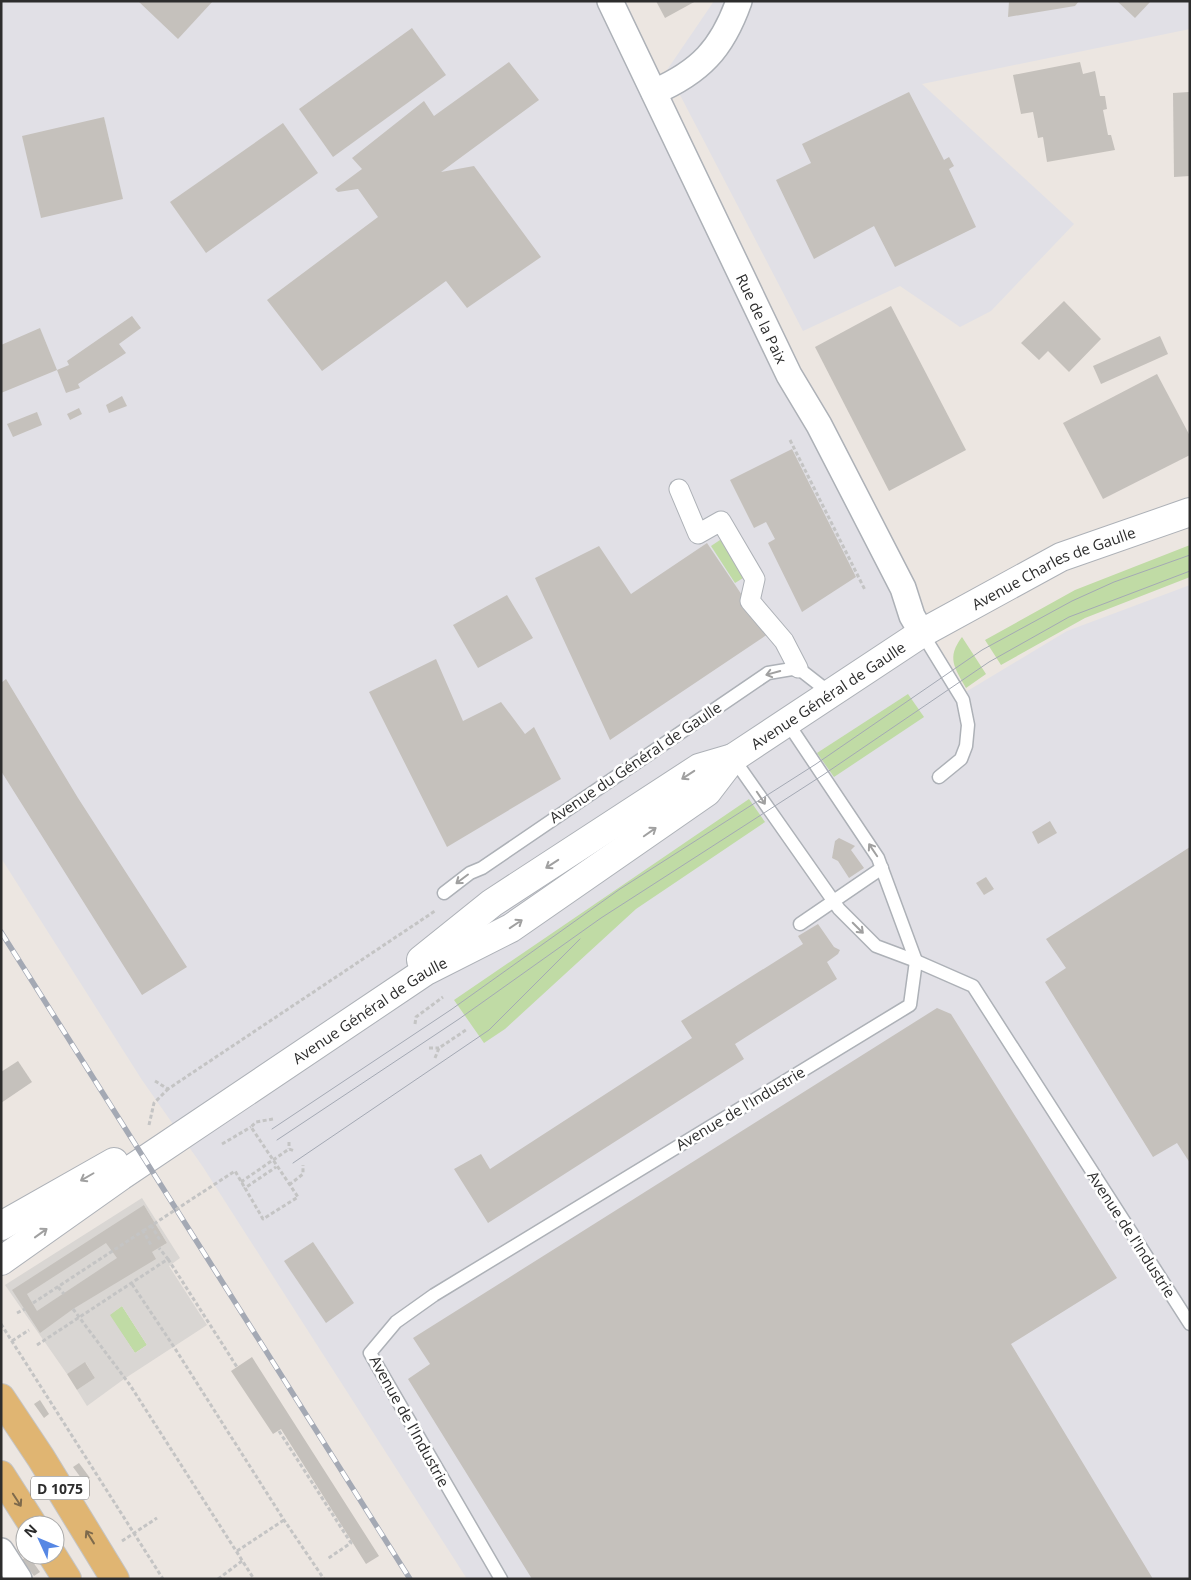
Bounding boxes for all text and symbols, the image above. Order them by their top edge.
street label: Rue de la Paix [732,270,792,367]
street label: Avenue Charles de Gaulle [968,522,1138,614]
street label: Avenue Général de Gaulle [747,637,909,754]
one-way arrow [766,669,782,678]
street label: Avenue du Général de Gaulle [545,697,725,827]
one-way arrow [681,770,695,780]
one-way arrow [756,791,766,805]
one-way arrow [643,827,657,837]
one-way arrow [867,844,877,858]
one-way arrow [545,859,559,869]
one-way arrow [456,874,469,885]
one-way arrow [509,919,523,929]
one-way arrow [852,922,864,934]
street label: Avenue Général de Gaulle [288,952,450,1068]
street label: Avenue de l'Industrie [672,1061,808,1155]
street label: Avenue de l'Industrie [1084,1167,1180,1301]
one-way arrow [79,1172,94,1182]
one-way arrow [34,1227,47,1238]
street label: Avenue de l'Industrie [366,1352,454,1490]
road number: D 1075 [31,1476,89,1500]
one-way arrow [12,1493,22,1507]
north arrow [15,1515,65,1565]
text: N [19,1520,41,1541]
one-way arrow [85,1531,95,1545]

